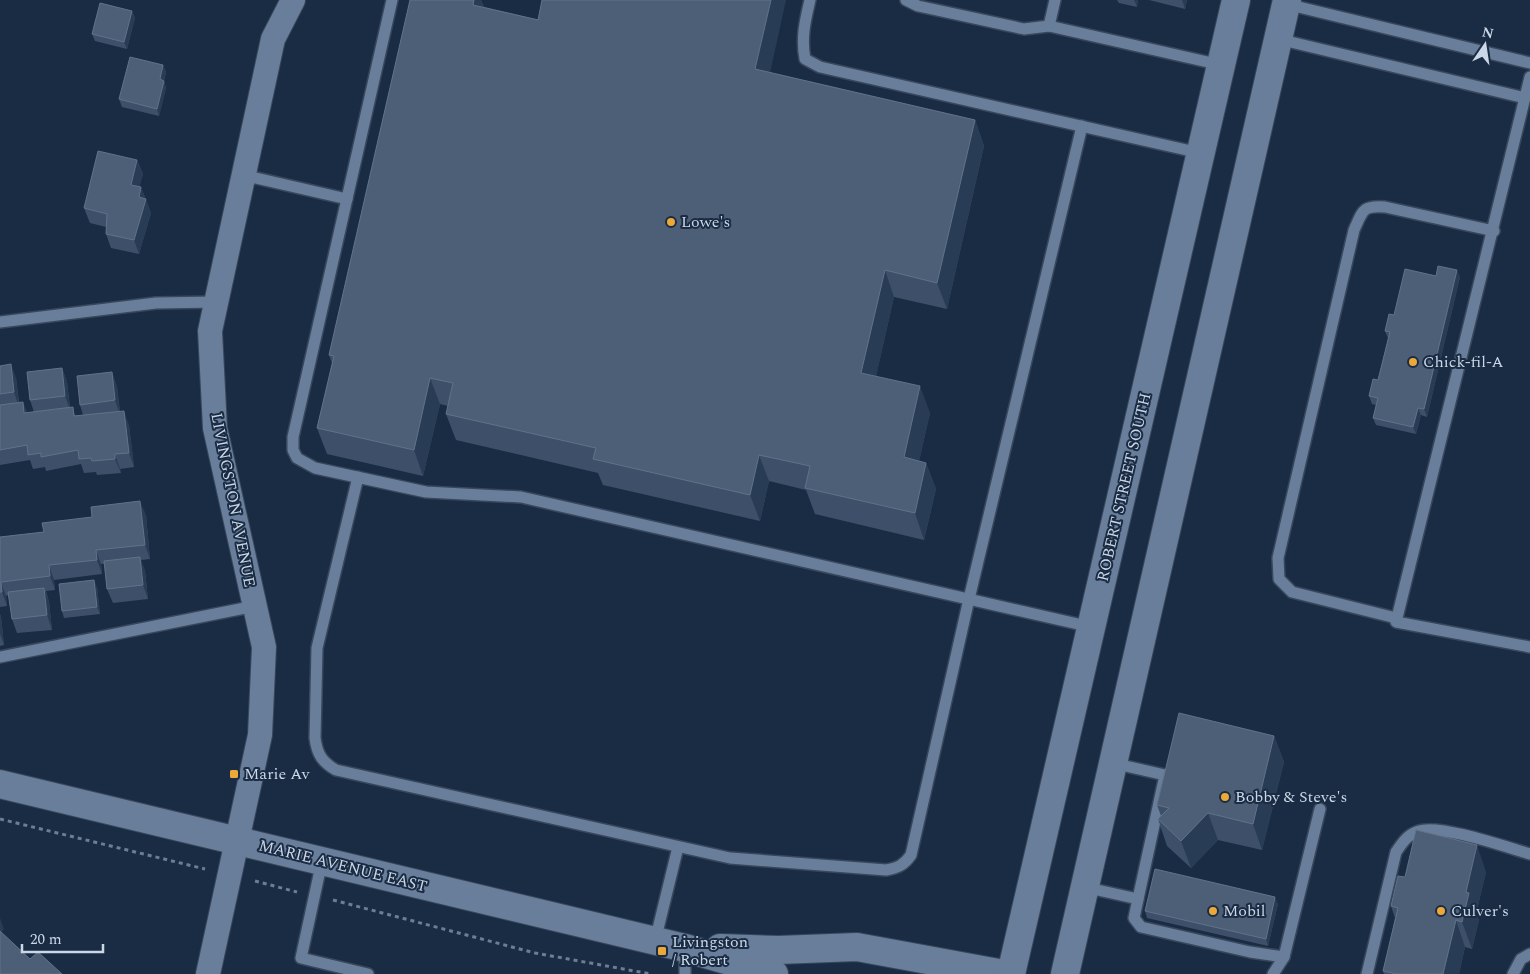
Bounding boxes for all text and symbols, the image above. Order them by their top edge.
north arrow [1460,20,1510,70]
text: N [1480,21,1496,44]
place label: Lowe's [681,210,730,234]
marker: Lowe's [665,216,677,228]
place label: Chick-fil-A [1423,350,1504,374]
marker: Chick-fil-A [1407,356,1419,368]
street label: ROBERT STREET SOUTH [1091,390,1157,584]
street label: LIVINGSTON AVENUE [204,411,262,589]
place label: Marie Av [244,762,311,786]
marker: Marie Av [228,768,240,780]
place label: Bobby & Steve's [1235,785,1347,809]
marker: Bobby & Steve's [1219,791,1231,803]
street label: MARIE AVENUE EAST [256,833,430,899]
place label: Mobil [1223,899,1266,923]
place label: Culver's [1451,899,1509,923]
marker: Mobil [1207,905,1219,917]
marker: Culver's [1435,905,1447,917]
scale bar [22,922,104,954]
text: 20 m [30,928,62,951]
place label: Livingston / Robert [672,930,748,972]
marker: Livingston / Robert [656,945,668,957]

